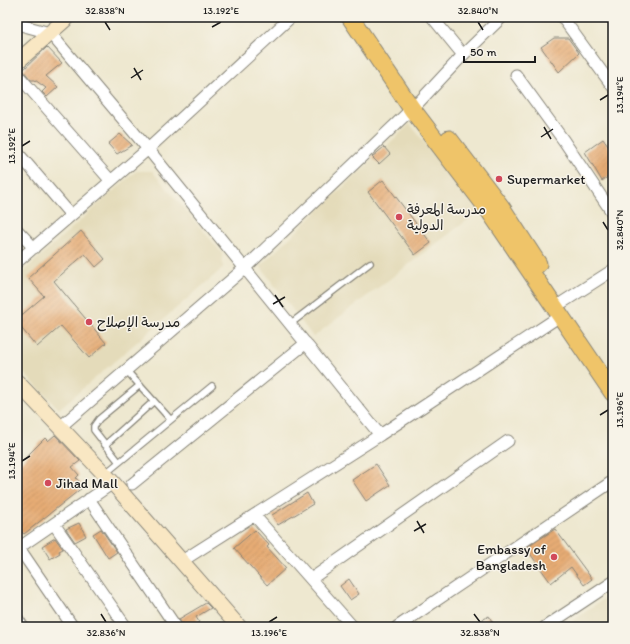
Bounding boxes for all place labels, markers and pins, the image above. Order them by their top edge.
place label: Supermarket [507,171,586,188]
marker: Supermarket [494,174,504,184]
place label: مدرسة المعرفة الدولية [407,201,486,234]
marker: مدرسة المعرفة الدولية [394,212,404,222]
place label: مدرسة الإصلاح [97,314,180,332]
marker: مدرسة الإصلاح [84,317,94,327]
place label: Jihad Mall [56,475,118,492]
marker: Jihad Mall [43,478,53,488]
place label: Embassy of Bangladesh [476,541,547,574]
marker: Embassy of Bangladesh [549,552,559,562]

